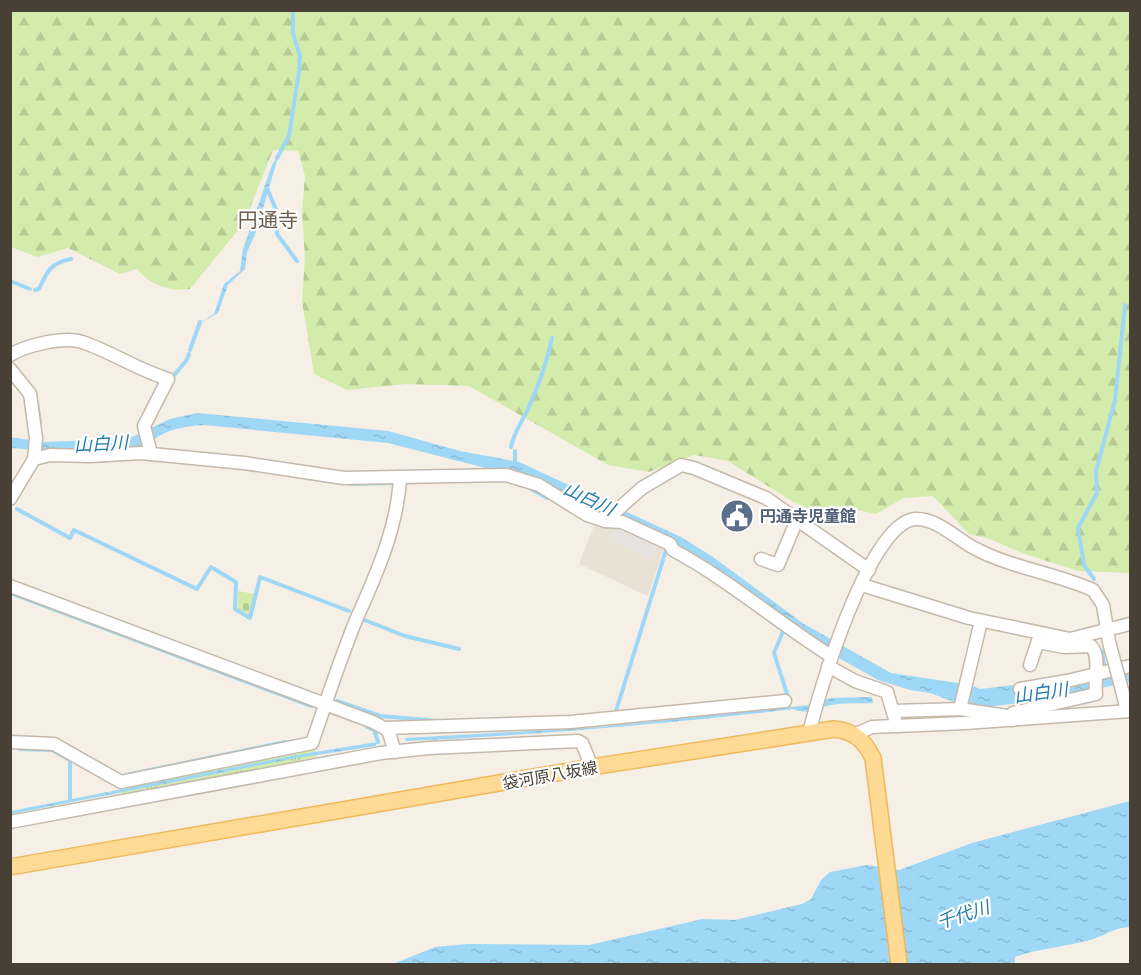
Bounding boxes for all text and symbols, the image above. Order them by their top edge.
district label: 円通寺 [238,209,298,232]
water label: 山白川 [73,431,131,456]
water label: 山白川 [560,478,620,521]
public building icon: 円通寺児童館 [719,498,755,534]
place label: 円通寺児童館 [760,507,856,526]
water label: 山白川 [1013,678,1071,708]
street label: 袋河原八坂線 [501,758,599,793]
water label: 千代川 [934,896,994,934]

